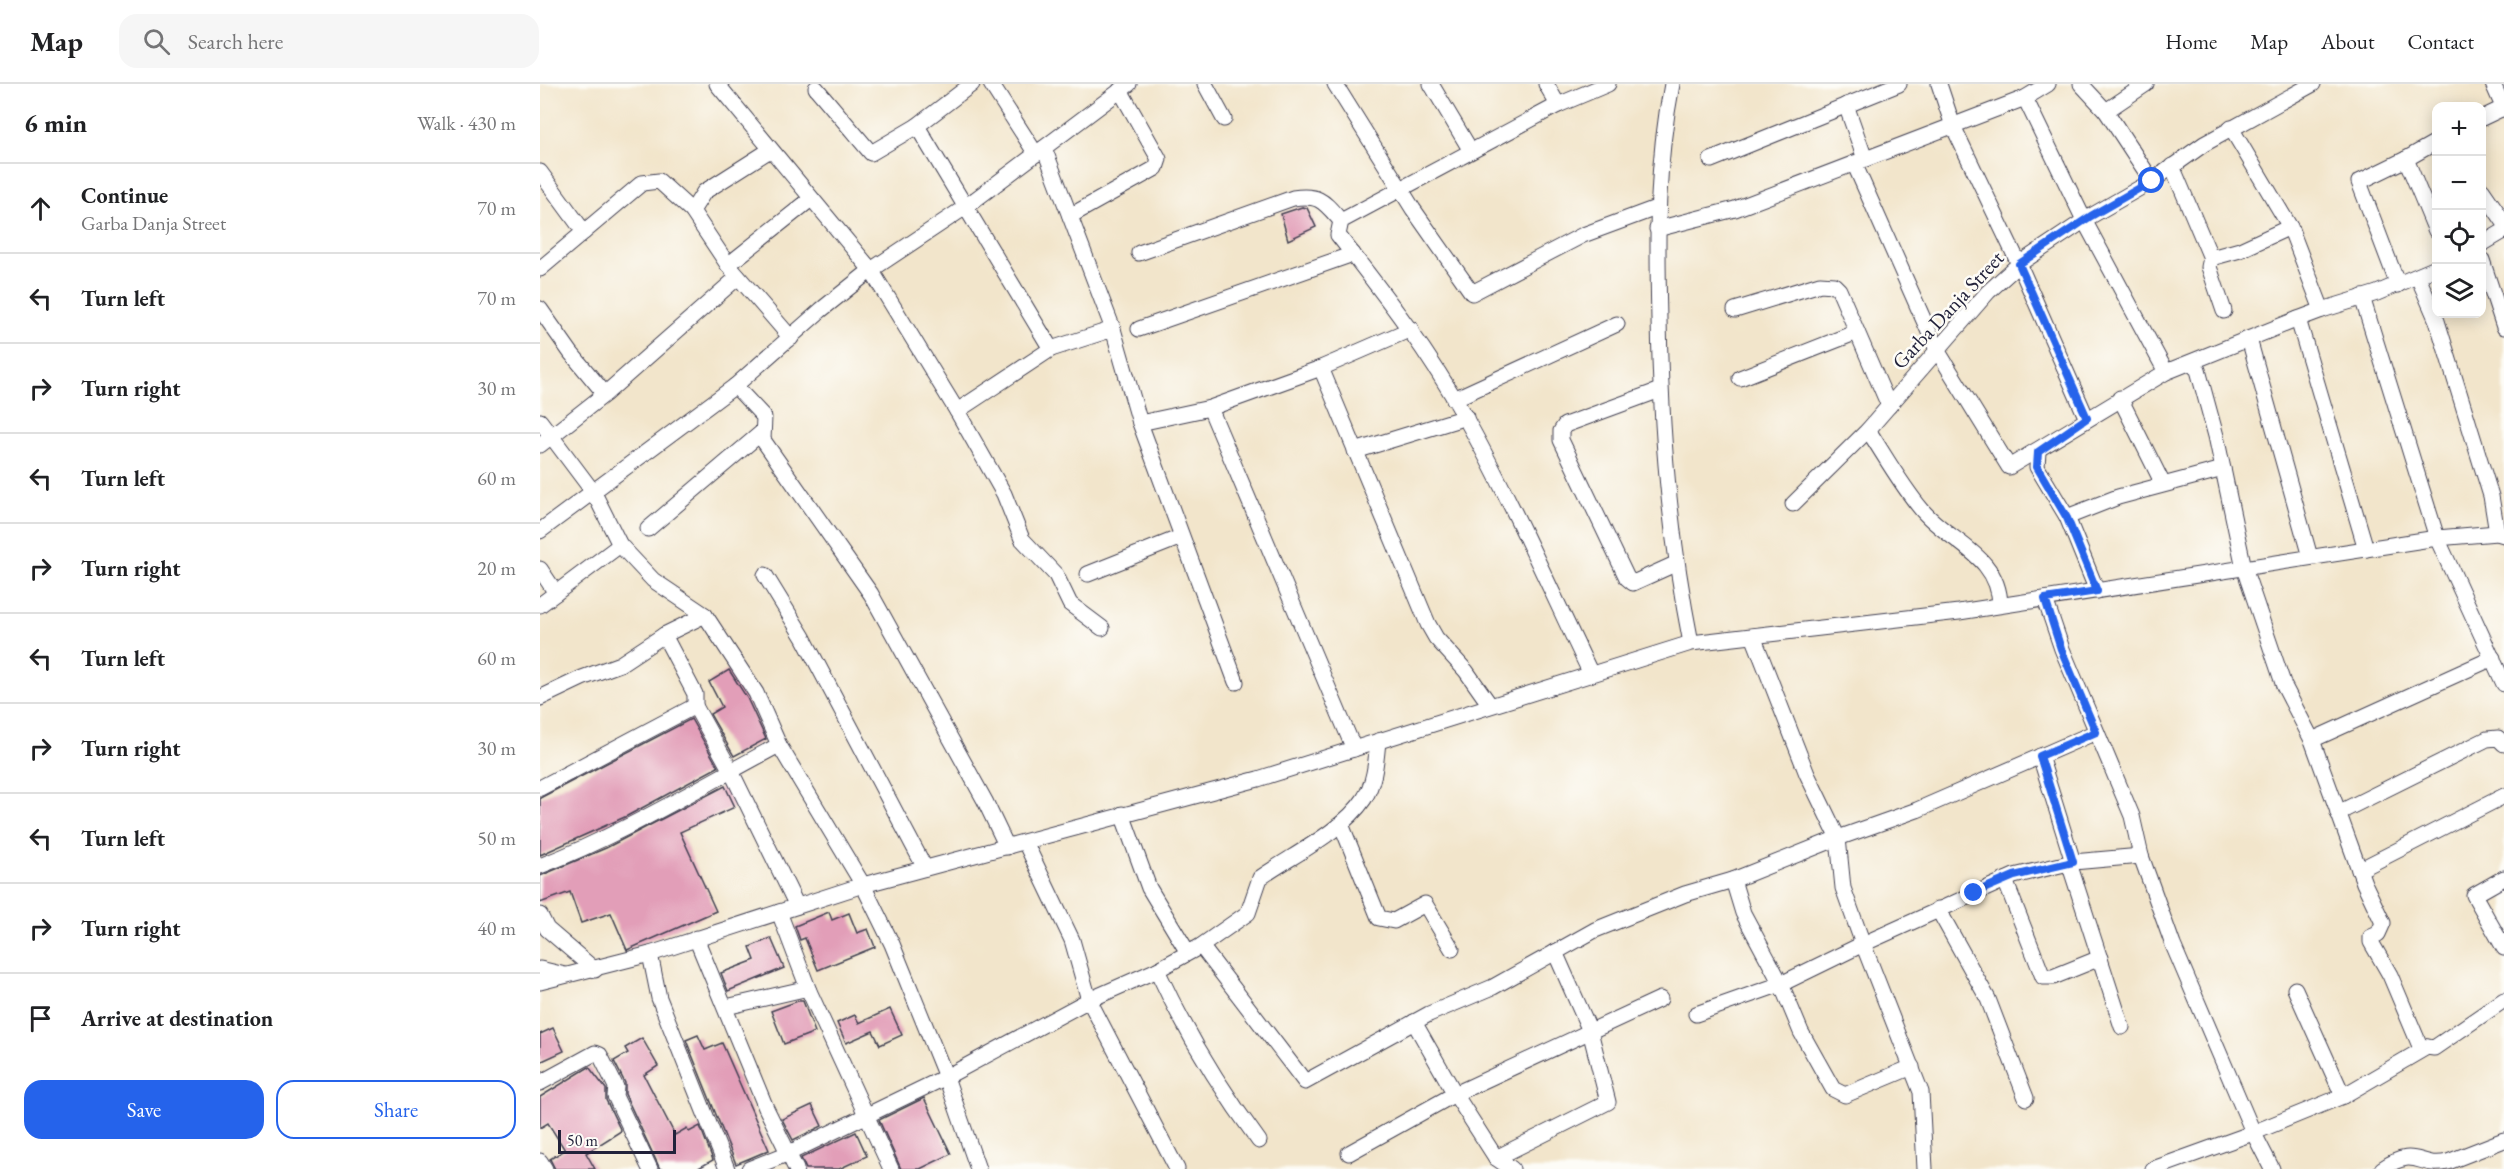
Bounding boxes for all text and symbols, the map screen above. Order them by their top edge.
search box [119,14,539,68]
text: Map [30,23,83,59]
icon: search [140,25,173,58]
text: Search here [188,27,283,56]
text: Home [2165,28,2217,55]
text: Map [2250,28,2288,55]
text: About [2321,28,2374,55]
text: Contact [2407,28,2474,55]
map controls [2432,102,2486,318]
button: + [2432,102,2486,156]
text: 6 min [24,106,87,140]
text: Walk · 430 m [417,110,516,136]
button: − [2432,156,2486,210]
route start [2138,167,2164,193]
text: Continue [81,181,168,210]
icon: ahead [24,192,57,225]
text: 70 m [477,195,516,221]
text: Garba Danja Street [81,210,226,236]
button: locate [2432,210,2486,264]
street label: Garba Danja Street [1886,244,2010,375]
button: layers [2432,264,2486,318]
icon: left [24,282,57,315]
text: Turn left [81,284,165,313]
text: 70 m [477,285,516,311]
icon: right [24,372,57,405]
text: Turn right [81,374,180,403]
text: 30 m [477,375,516,401]
icon: left [24,462,57,495]
text: Turn left [81,464,165,493]
text: 60 m [477,465,516,491]
icon: right [24,552,57,585]
text: Turn right [81,554,180,583]
text: 20 m [477,555,516,581]
icon: left [24,642,57,675]
text: Turn left [81,644,165,673]
text: 60 m [477,645,516,671]
icon: right [24,732,57,765]
text: Turn right [81,734,180,763]
text: 30 m [477,735,516,761]
icon: left [24,822,57,855]
text: Turn left [81,824,165,853]
text: 50 m [477,825,516,851]
route end [1960,879,1986,905]
icon: right [24,912,57,945]
text: Turn right [81,914,180,943]
text: 40 m [477,915,516,941]
icon: arrive [24,1002,57,1035]
text: Arrive at destination [81,1004,273,1033]
button: Save [24,1080,264,1139]
button: Share [276,1080,516,1139]
scale bar [558,1127,676,1154]
text: 50 m [567,1130,598,1151]

